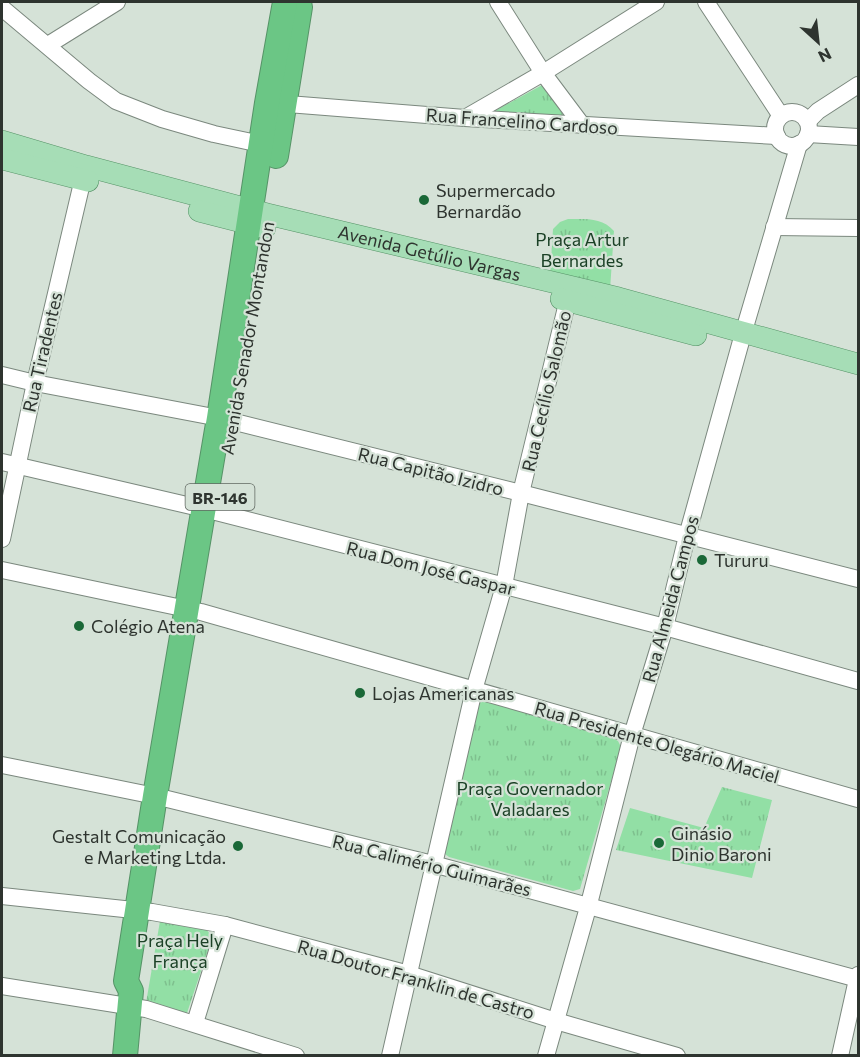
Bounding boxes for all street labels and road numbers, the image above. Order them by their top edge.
street label: Rua Francelino Cardoso [425,103,619,139]
street label: Avenida Senador Montandon [216,220,278,456]
street label: Avenida Getúlio Vargas [336,220,523,285]
street label: Rua Tiradentes [17,290,67,414]
street label: Rua Cecílio Salomão [517,308,575,474]
street label: Rua Capitão Izidro [356,442,506,500]
road number: BR-146 [186,484,254,510]
street label: Rua Almeida Campos [637,513,703,685]
street label: Rua Dom José Gaspar [344,536,518,600]
street label: Rua Presidente Olegário Maciel [532,696,782,788]
street label: Rua Calimério Guimarães [330,830,534,900]
street label: Rua Doutor Franklin de Castro [295,935,537,1023]

